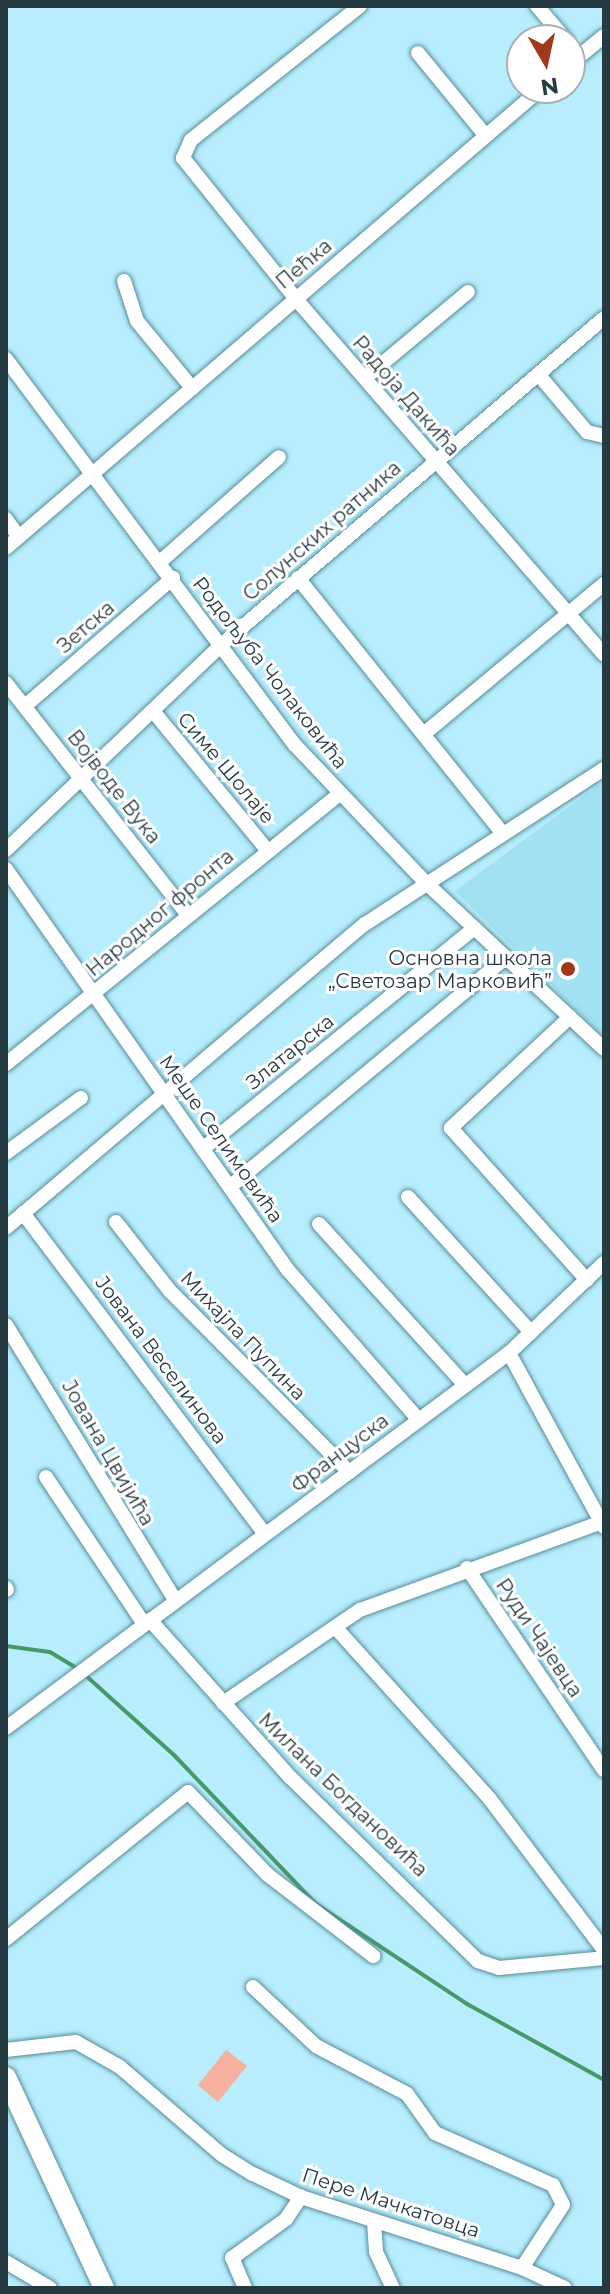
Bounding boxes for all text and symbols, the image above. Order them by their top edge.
north arrow [506,24,586,104]
text: N [539,71,560,101]
street label: Пећка [271,234,337,294]
street label: Радоја Дакића [347,331,465,461]
street label: Солунских ратника [238,456,406,606]
street label: Родољуба Чолаковића [187,572,353,774]
street label: Зетска [53,596,119,658]
street label: Симе Шолаје [172,707,280,829]
street label: Војводе Вука [62,725,166,849]
street label: Народног фронта [81,844,239,982]
place label: Основна школа „Светозар Марковић” [328,946,552,993]
marker: Основна школа „Светозар Марковић” [559,960,577,978]
street label: Златарска [241,1009,339,1095]
street label: Меше Селимовића [154,1050,288,1228]
street label: Михајла Пупина [175,1266,311,1406]
street label: Јована Веселинова [90,1271,232,1449]
street label: Јована Цвијића [57,1376,159,1530]
street label: Француска [286,1409,394,1497]
street label: Руди Чајевца [490,1574,588,1702]
street label: Милана Богдановића [253,1708,433,1882]
street label: Пере Мачкатовца [299,2163,483,2243]

